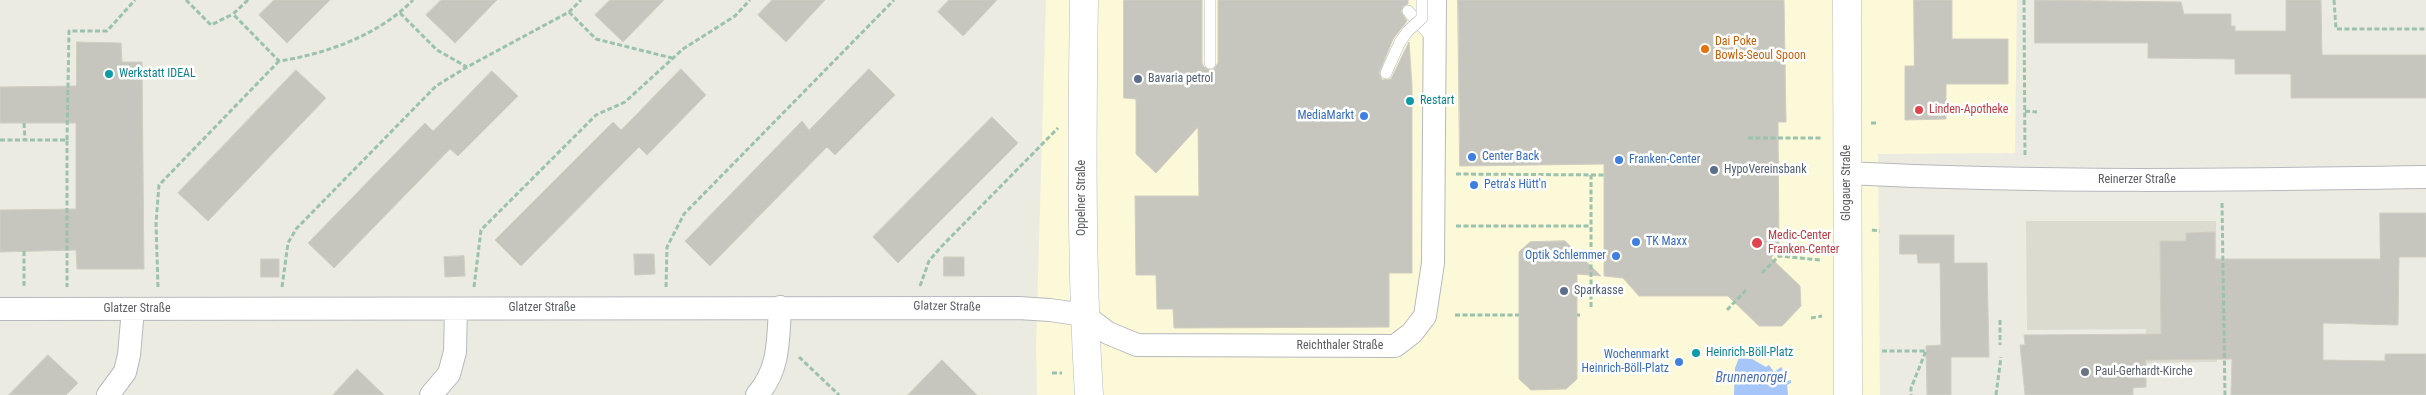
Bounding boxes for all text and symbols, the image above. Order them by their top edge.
place label: Dai Poke Bowls-Seoul Spoon [1715,35,1806,63]
marker: Dai Poke Bowls-Seoul Spoon [1699,43,1711,55]
place label: Werkstatt IDEAL [119,67,196,81]
marker: Werkstatt IDEAL [103,68,115,80]
place label: Bavaria petrol [1148,72,1213,86]
marker: Bavaria petrol [1132,73,1144,85]
place label: Restart [1420,94,1454,108]
marker: Restart [1404,95,1416,107]
place label: Linden-Apotheke [1929,103,2008,117]
marker: Linden-Apotheke [1913,104,1925,116]
place label: MediaMarkt [1297,109,1354,123]
marker: MediaMarkt [1358,110,1370,122]
street label: Glogauer Straße [1840,145,1854,221]
place label: Center Back [1482,150,1539,164]
marker: Center Back [1466,151,1478,163]
place label: Franken-Center [1629,153,1700,167]
marker: Franken-Center [1613,154,1625,166]
street label: Oppelner Straße [1075,160,1089,236]
place label: HypoVereinsbank [1724,163,1807,177]
marker: HypoVereinsbank [1708,164,1720,176]
street label: Reinerzer Straße [2098,173,2176,187]
place label: Petra's Hütt'n [1484,178,1547,192]
marker: Petra's Hütt'n [1468,179,1480,191]
place label: Medic-Center Franken-Center [1768,229,1839,257]
place label: TK Maxx [1646,235,1687,249]
marker: TK Maxx [1630,236,1642,248]
marker: Medic-Center Franken-Center [1750,236,1764,250]
place label: Optik Schlemmer [1525,249,1606,263]
marker: Optik Schlemmer [1610,250,1622,262]
place label: Sparkasse [1574,284,1623,298]
marker: Sparkasse [1558,285,1570,297]
street label: Glatzer Straße [913,299,981,315]
street label: Glatzer Straße [508,301,576,315]
street label: Glatzer Straße [103,302,171,316]
street label: Reichthaler Straße [1297,339,1383,353]
place label: Heinrich-Böll-Platz [1706,346,1793,360]
marker: Heinrich-Böll-Platz [1690,347,1702,359]
place label: Wochenmarkt Heinrich-Böll-Platz [1582,348,1669,376]
marker: Wochenmarkt Heinrich-Böll-Platz [1673,356,1685,368]
place label: Paul-Gerhardt-Kirche [2095,365,2193,379]
marker: Paul-Gerhardt-Kirche [2079,366,2091,378]
water label: Brunnenorgel [1715,370,1787,386]

